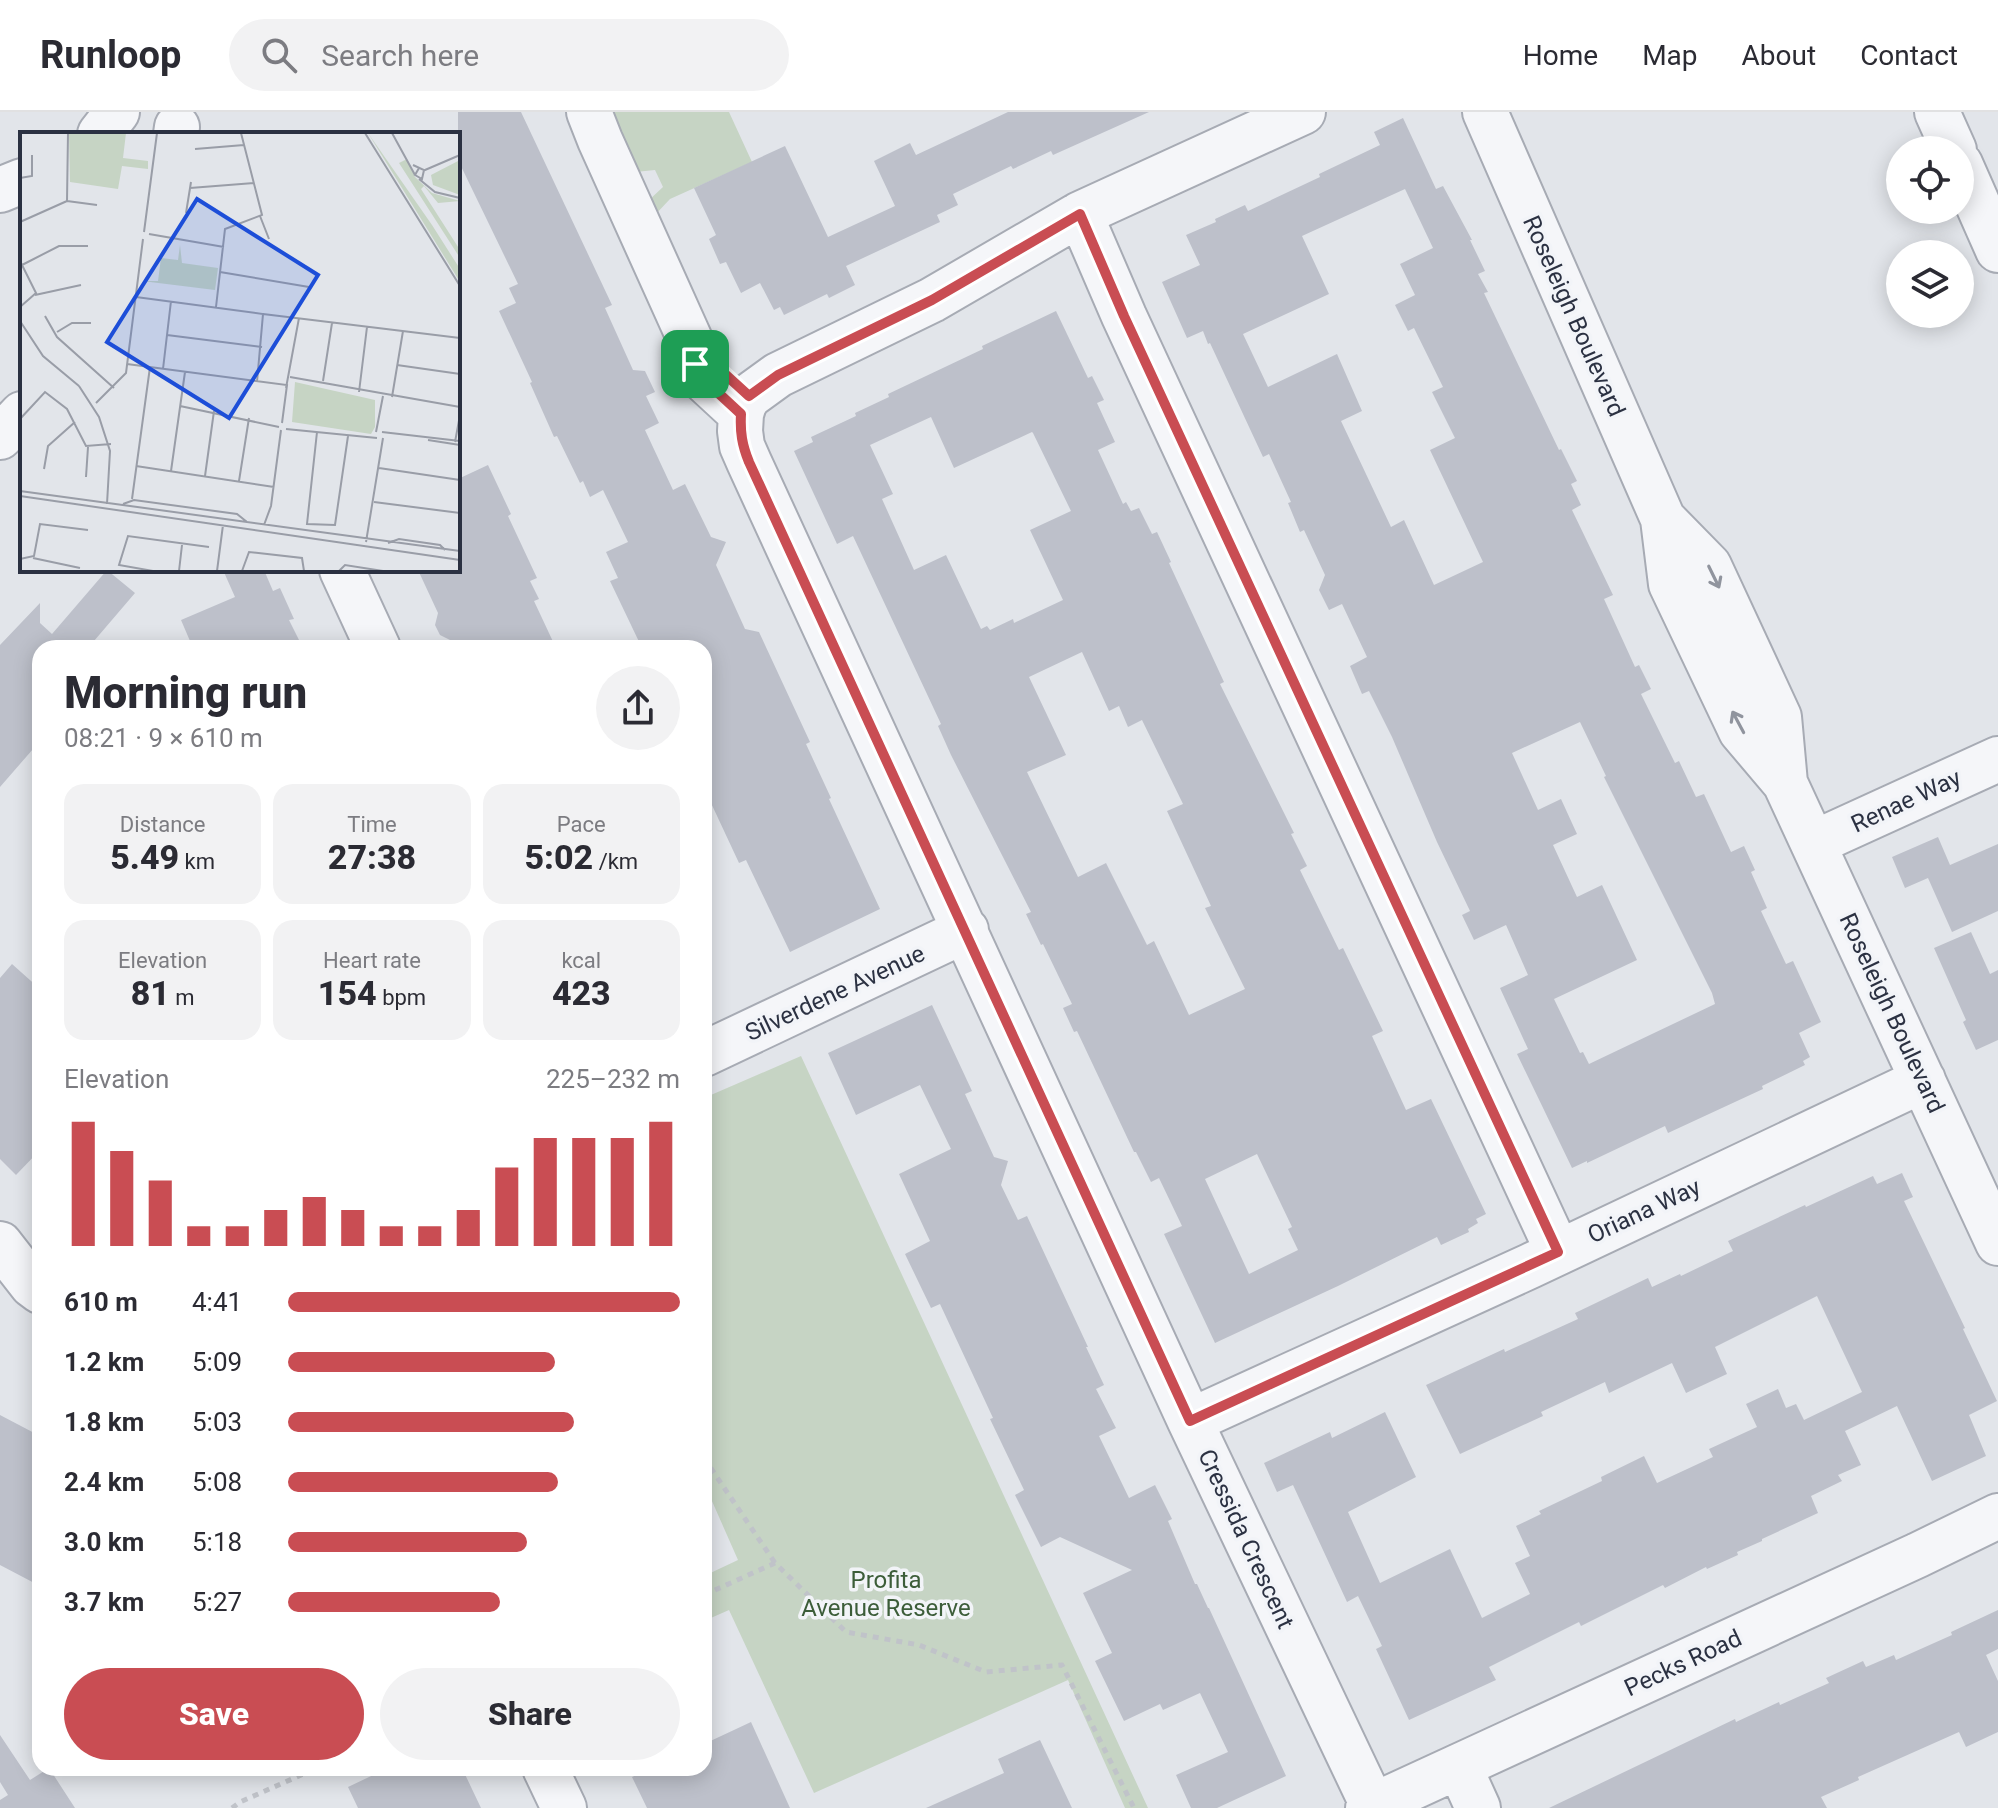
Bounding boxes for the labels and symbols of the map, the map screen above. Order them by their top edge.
inset map [20,132,460,572]
street label: Roseleigh Boulevard [1517,211,1631,421]
pin [661,330,729,398]
one-way arrow [1707,565,1722,589]
one-way arrow [1729,710,1745,734]
street label: Renae Way [1847,763,1966,839]
street label: Roseleigh Boulevard [1833,909,1951,1117]
street label: Silverdene Avenue [741,939,929,1047]
street label: Oriana Way [1583,1172,1705,1249]
street label: Cressida Crescent [1192,1445,1300,1633]
park label: Profita Avenue Reserve [801,1566,971,1622]
street label: Pecks Road [1620,1624,1746,1702]

